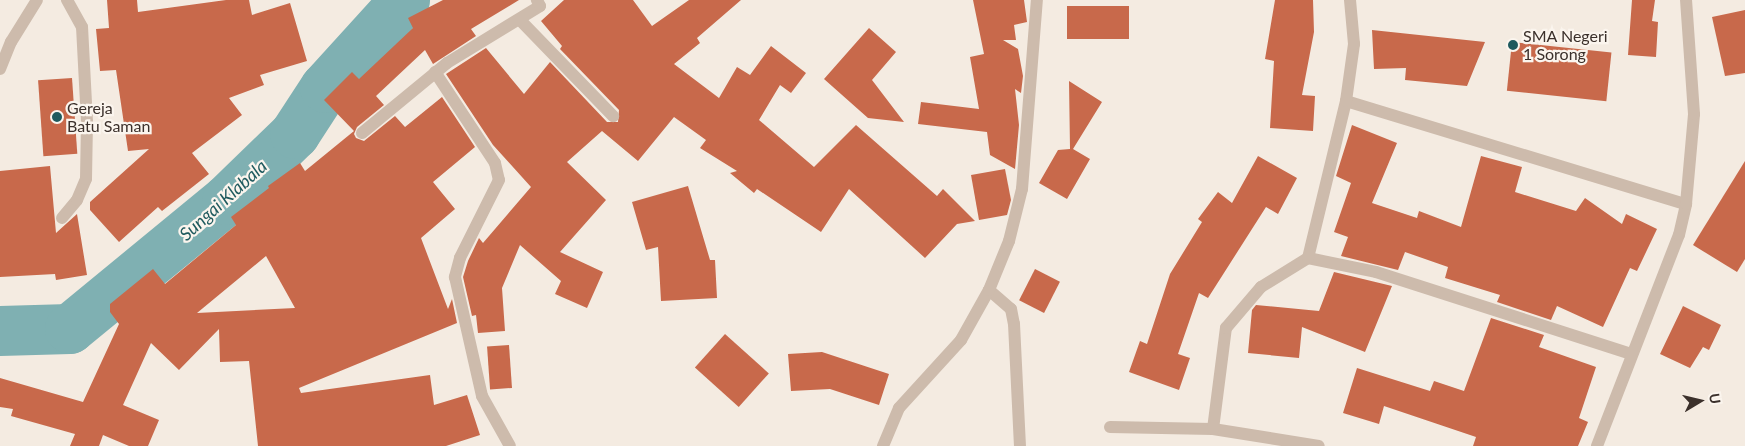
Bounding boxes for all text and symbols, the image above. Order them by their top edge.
place label: SMA Negeri 1 Sorong [1523,26,1608,64]
marker: SMA Negeri 1 Sorong [1507,39,1519,51]
place label: Gereja Batu Saman [67,98,150,136]
marker: Gereja Batu Saman [51,111,63,123]
water label: Sungai Klabala [175,155,271,245]
north arrow [1675,376,1725,426]
text: U [1706,392,1725,405]

